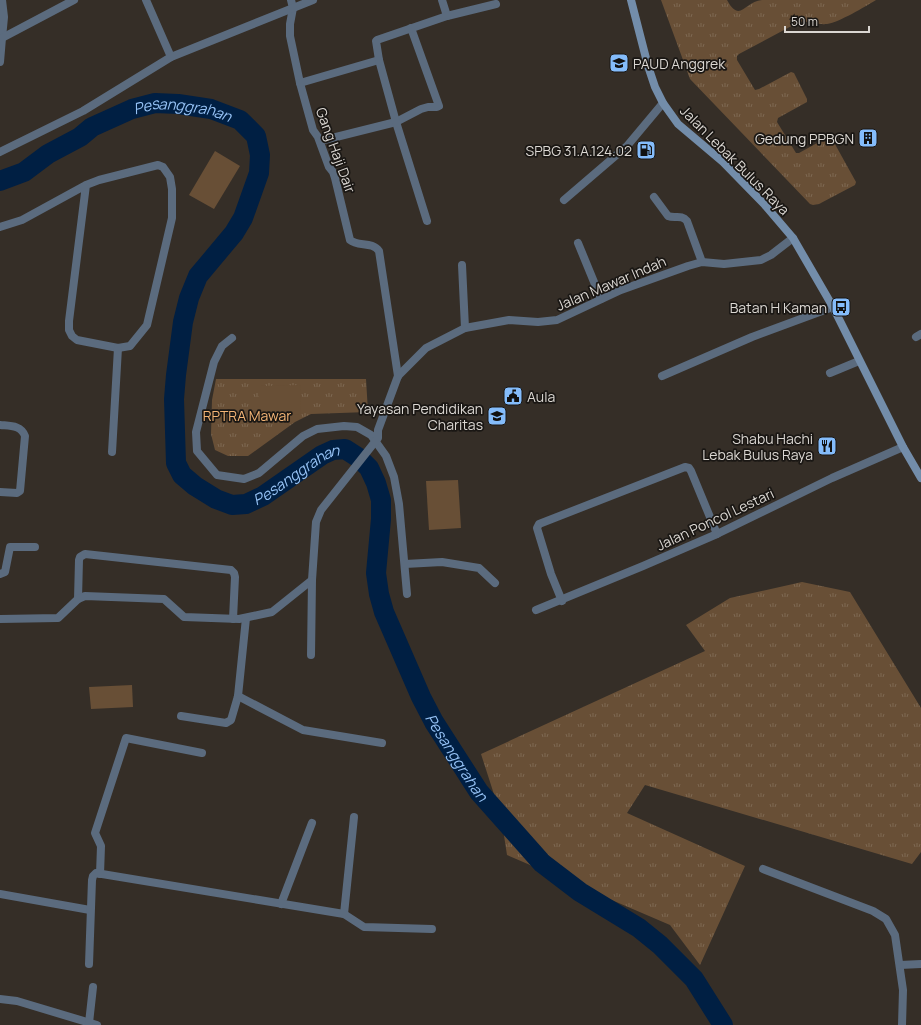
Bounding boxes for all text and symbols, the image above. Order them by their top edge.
scale bar [785,8,869,34]
text: 50 m [791,13,818,30]
school or university icon: PAUD Anggrek [608,52,630,74]
place label: PAUD Anggrek [633,54,726,73]
water label: Pesanggrahan [131,92,236,127]
street label: Jalan Lebak Bulus Raya [676,101,794,219]
street label: Gang Haji Dair [312,105,360,195]
building icon: Gedung PPBGN [857,127,879,149]
place label: Gedung PPBGN [755,129,854,148]
fuel station icon: SPBG 31.A.124.02 [635,139,657,161]
place label: SPBG 31.A.124.02 [526,141,632,160]
street label: Jalan Mawar Indah [553,251,669,315]
bus stop icon: Batan H Kaman [830,296,852,318]
place label: Batan H Kaman [730,298,827,317]
public building icon: Aula [502,385,524,407]
place label: Aula [527,387,555,406]
place label: Yayasan Pendidikan Charitas [357,399,483,434]
school or university icon: Yayasan Pendidikan Charitas [486,405,508,427]
park label: RPTRA Mawar [203,406,291,425]
place label: Shabu Hachi Lebak Bulus Raya [702,429,813,464]
restaurant icon: Shabu Hachi Lebak Bulus Raya [816,435,838,457]
water label: Pesanggrahan [249,439,341,510]
street label: Jalan Poncol Lestari [653,483,777,555]
water label: Pesanggrahan [421,710,493,806]

